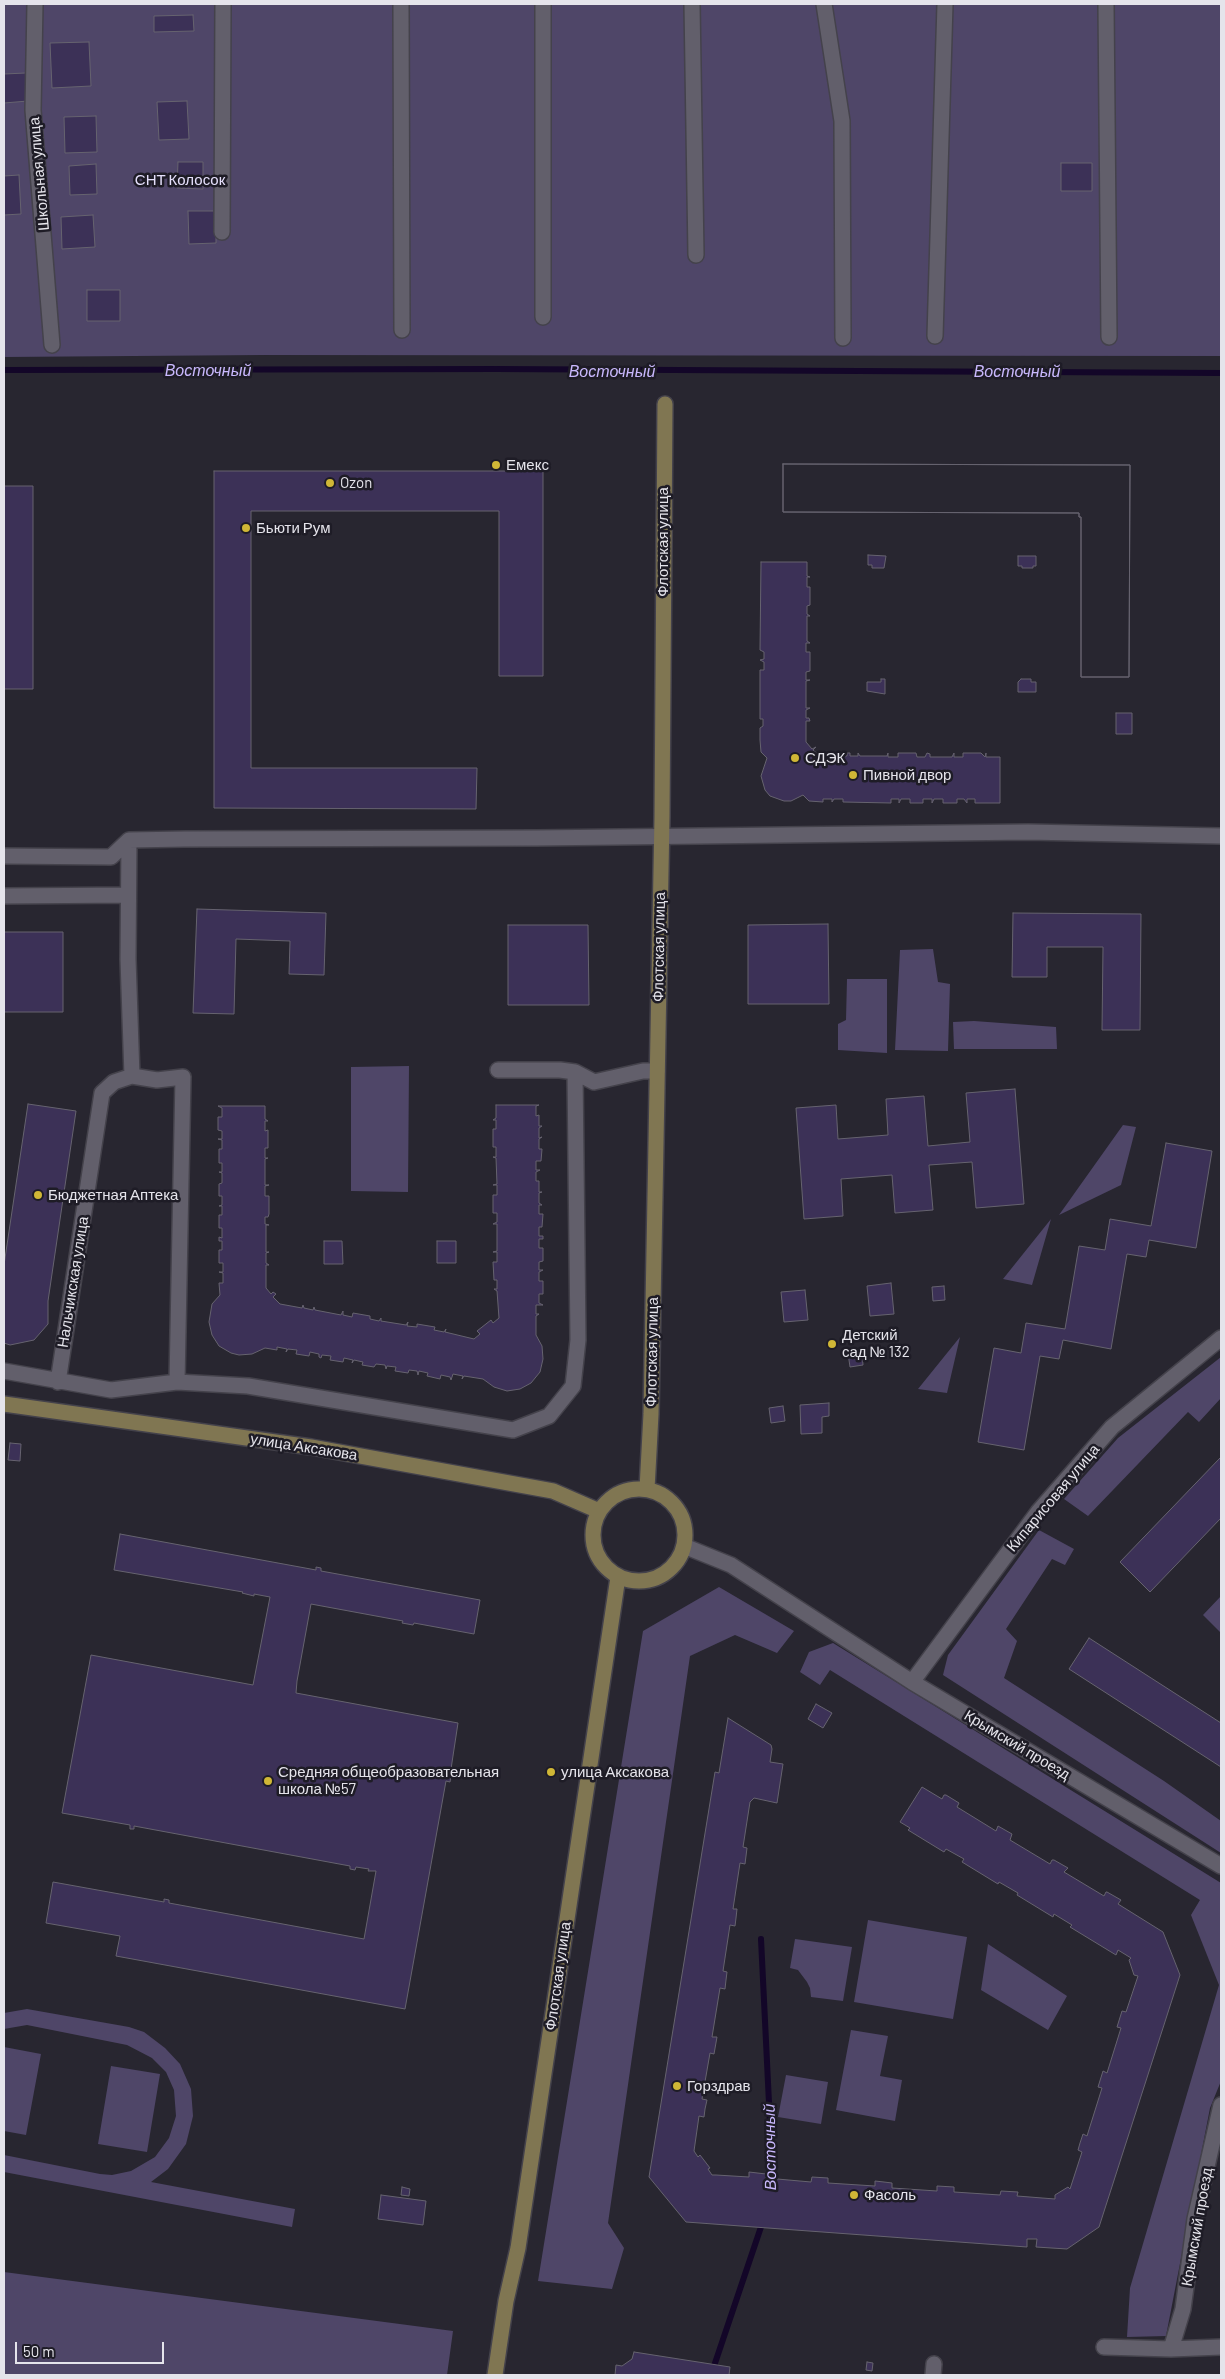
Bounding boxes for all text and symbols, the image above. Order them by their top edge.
street label: Школьная улица [25,116,53,232]
park label: СНТ Колосок [135,171,225,189]
water label: Восточный [165,361,251,381]
water label: Восточный [569,362,655,382]
water label: Восточный [974,362,1060,382]
place label: Емекс [506,456,549,474]
marker: Емекс [490,459,502,471]
place label: Ozon [340,474,372,492]
marker: Ozon [324,477,336,489]
street label: Флотская улица [654,487,672,597]
place label: Бьюти Рум [256,519,330,537]
marker: Бьюти Рум [240,522,252,534]
place label: СДЭК [805,749,845,767]
marker: СДЭК [789,752,801,764]
place label: Пивной двор [863,766,951,784]
marker: Пивной двор [847,769,859,781]
street label: Флотская улица [649,892,669,1002]
place label: Бюджетная Аптека [48,1186,178,1204]
marker: Бюджетная Аптека [32,1189,44,1201]
street label: Нальчикская улица [54,1215,92,1349]
street label: Флотская улица [642,1297,662,1407]
place label: Детский сад № 132 [842,1326,910,1361]
marker: Детский сад № 132 [826,1338,838,1350]
street label: улица Аксакова [249,1430,359,1464]
street label: Кипарисовая улица [1003,1441,1103,1555]
street label: Крымский проезд [961,1706,1073,1784]
place label: Средняя общеобразовательная школа №57 [278,1763,499,1798]
place label: улица Аксакова [561,1763,669,1781]
marker: улица Аксакова [545,1766,557,1778]
marker: Средняя общеобразовательная школа №57 [262,1775,274,1787]
street label: Флотская улица [541,1920,575,2032]
place label: Горздрав [687,2077,751,2095]
marker: Горздрав [671,2080,683,2092]
water label: Восточный [760,2104,780,2190]
street label: Крымский проезд [1178,2166,1216,2288]
place label: Фасоль [864,2186,916,2204]
marker: Фасоль [848,2189,860,2201]
scale bar [18,2332,166,2364]
text: 50 m [23,2342,55,2360]

